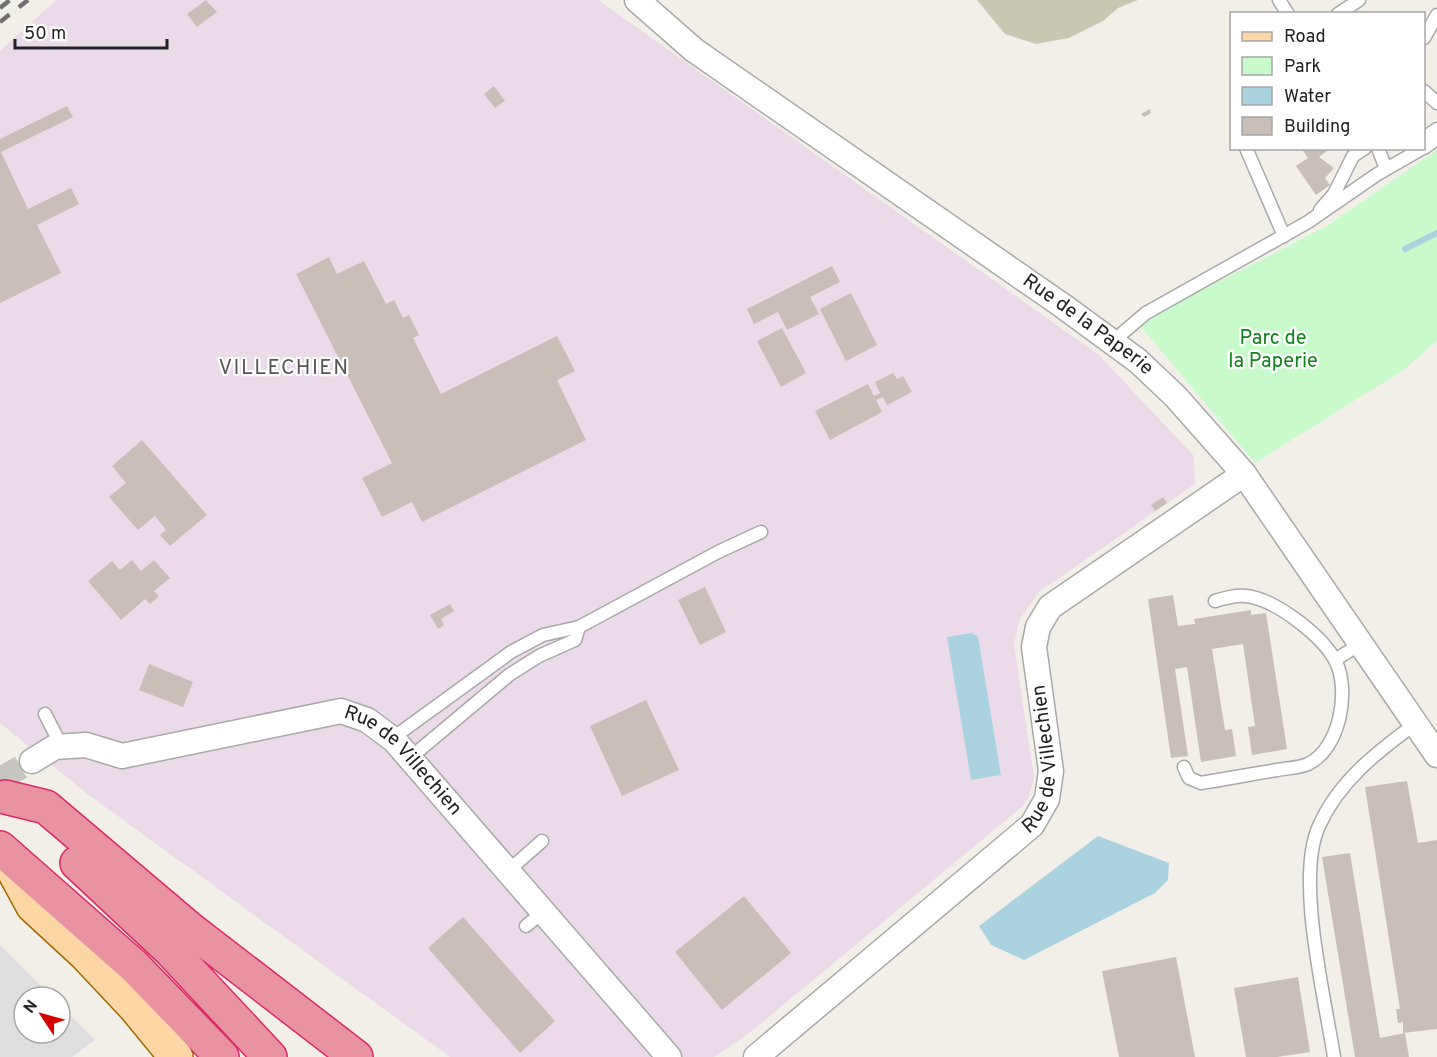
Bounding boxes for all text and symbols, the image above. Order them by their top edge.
scale bar [15,12,166,50]
legend [1230,12,1425,150]
text: 50 m [24,23,66,46]
text: Road [1284,26,1326,49]
text: Park [1284,56,1321,79]
text: Water [1284,86,1331,109]
text: Building [1284,116,1350,139]
street label: Rue de la Paperie [1017,269,1159,381]
park label: Parc de la Paperie [1228,326,1318,375]
district label: VILLECHIEN [218,355,350,382]
street label: Rue de Villechien [1017,683,1064,840]
street label: Rue de Villechien [340,700,467,822]
north arrow [12,985,72,1045]
text: N [20,997,43,1018]

